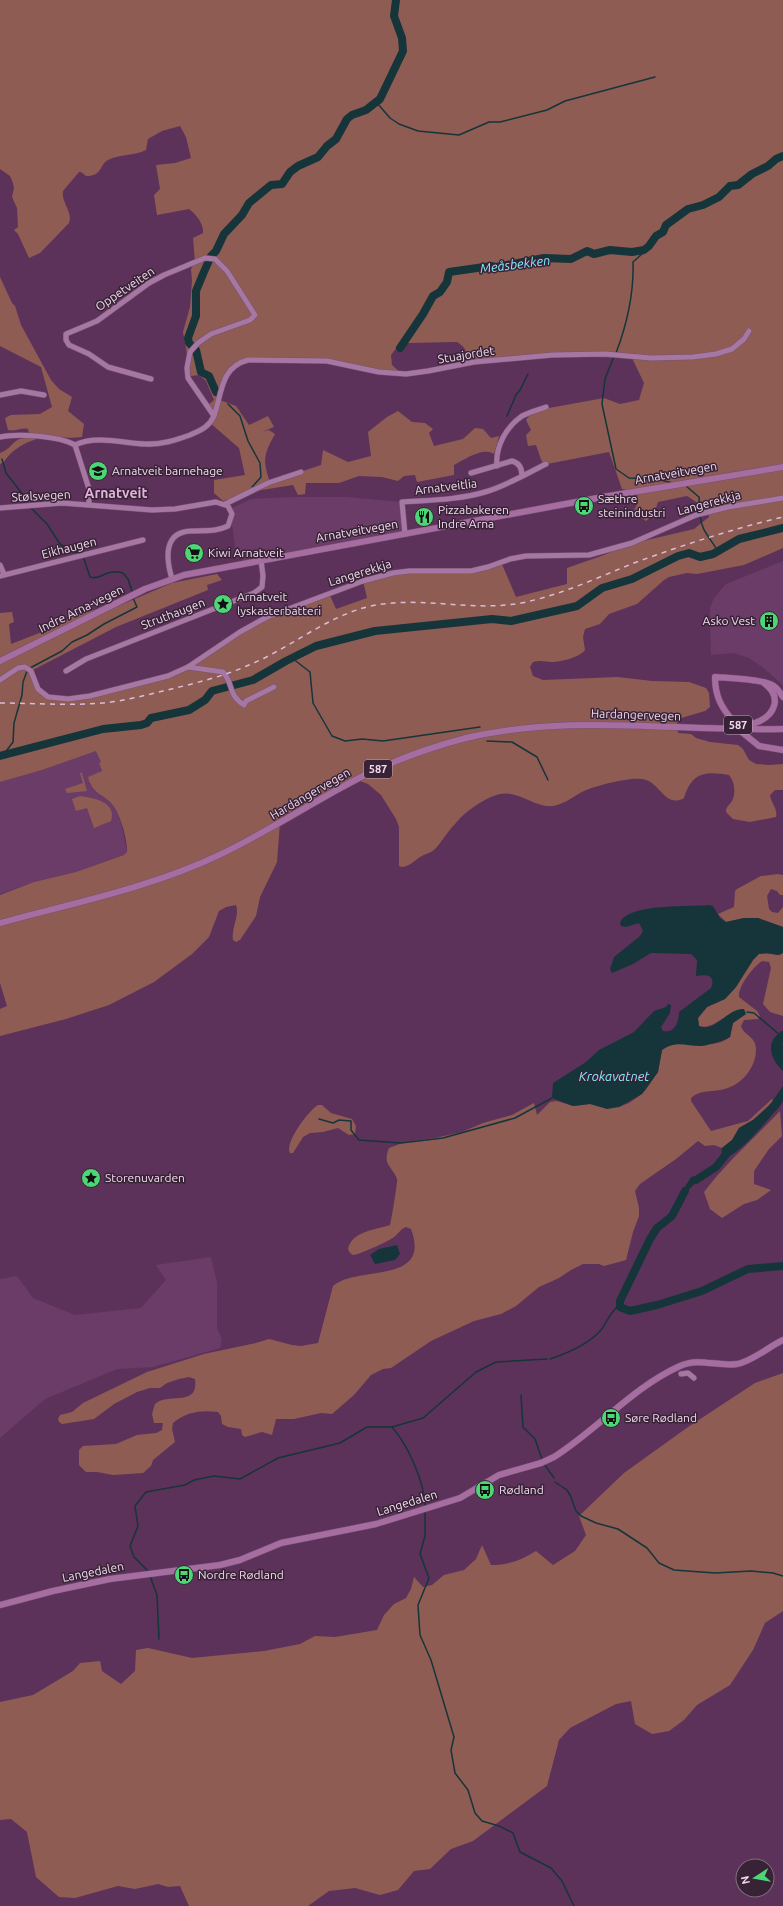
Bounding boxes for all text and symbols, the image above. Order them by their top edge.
water label: Meåsbekken [479,253,551,275]
street label: Oppetveiten [93,264,157,313]
street label: Stuajordet [437,344,495,365]
street label: Arnatveitvegen [634,459,718,486]
school or university icon: Arnatveit barnehage [87,460,109,482]
place label: Arnatveit barnehage [112,464,223,477]
street label: Arnatveitlia [414,476,478,497]
district label: Arnatveit [85,485,147,501]
street label: Stølsvegen [11,487,71,504]
street label: Langerekkja [676,488,742,517]
place label: Sæthre steinindustri [598,492,665,519]
bus stop icon: Sæthre steinindustri [573,495,595,517]
place label: Pizzabakeren Indre Arna [438,503,509,530]
restaurant icon: Pizzabakeren Indre Arna [413,506,435,528]
street label: Arnatveitvegen [315,517,399,544]
street label: Eikhaugen [40,534,98,561]
supermarket icon: Kiwi Arnatveit [183,542,205,564]
place label: Kiwi Arnatveit [208,546,284,559]
street label: Langerekkja [327,557,393,588]
street label: Indre Arna-vegen [36,582,125,635]
place label: Arnatveit lyskasterbatteri [237,590,321,617]
place icon: Arnatveit lyskasterbatteri [212,593,234,615]
street label: Struthaugen [139,595,207,632]
building icon: Asko Vest [758,610,780,632]
place label: Asko Vest [703,614,755,627]
street label: Hardangervegen [591,706,681,723]
road number: 587 [724,716,752,734]
road number: 587 [364,760,392,778]
street label: Hardangervegen [267,765,352,822]
water label: Krokavatnet [579,1069,650,1083]
place icon: Storenuvarden [80,1167,102,1189]
place label: Storenuvarden [105,1171,185,1184]
bus stop icon: Søre Rødland [600,1407,622,1429]
place label: Søre Rødland [625,1411,697,1424]
bus stop icon: Rødland [474,1479,496,1501]
place label: Rødland [499,1483,544,1496]
street label: Langedalen [375,1487,439,1518]
street label: Langedalen [61,1559,125,1584]
bus stop icon: Nordre Rødland [173,1564,195,1586]
place label: Nordre Rødland [198,1568,284,1581]
north arrow [735,1858,775,1898]
text: N [738,1875,752,1885]

